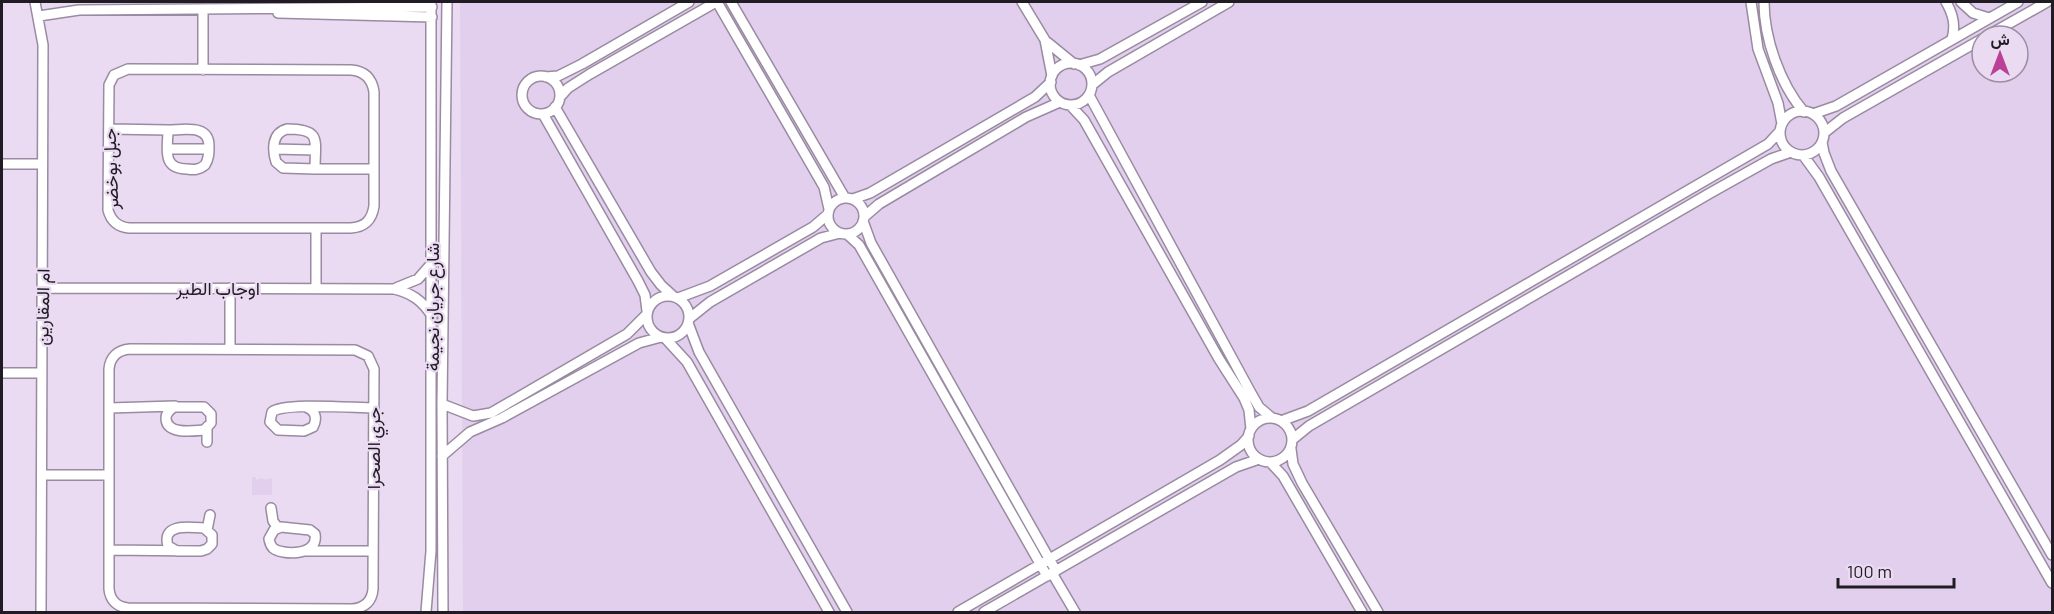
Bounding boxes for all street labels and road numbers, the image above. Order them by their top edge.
street label: جبل بوخضر [98,128,123,211]
street label: شارع جريان نجيمة [421,243,445,371]
street label: ام المقارين [30,268,56,346]
street label: اوجاب الطير [175,277,260,300]
street label: جري الصحرا [362,407,389,489]

